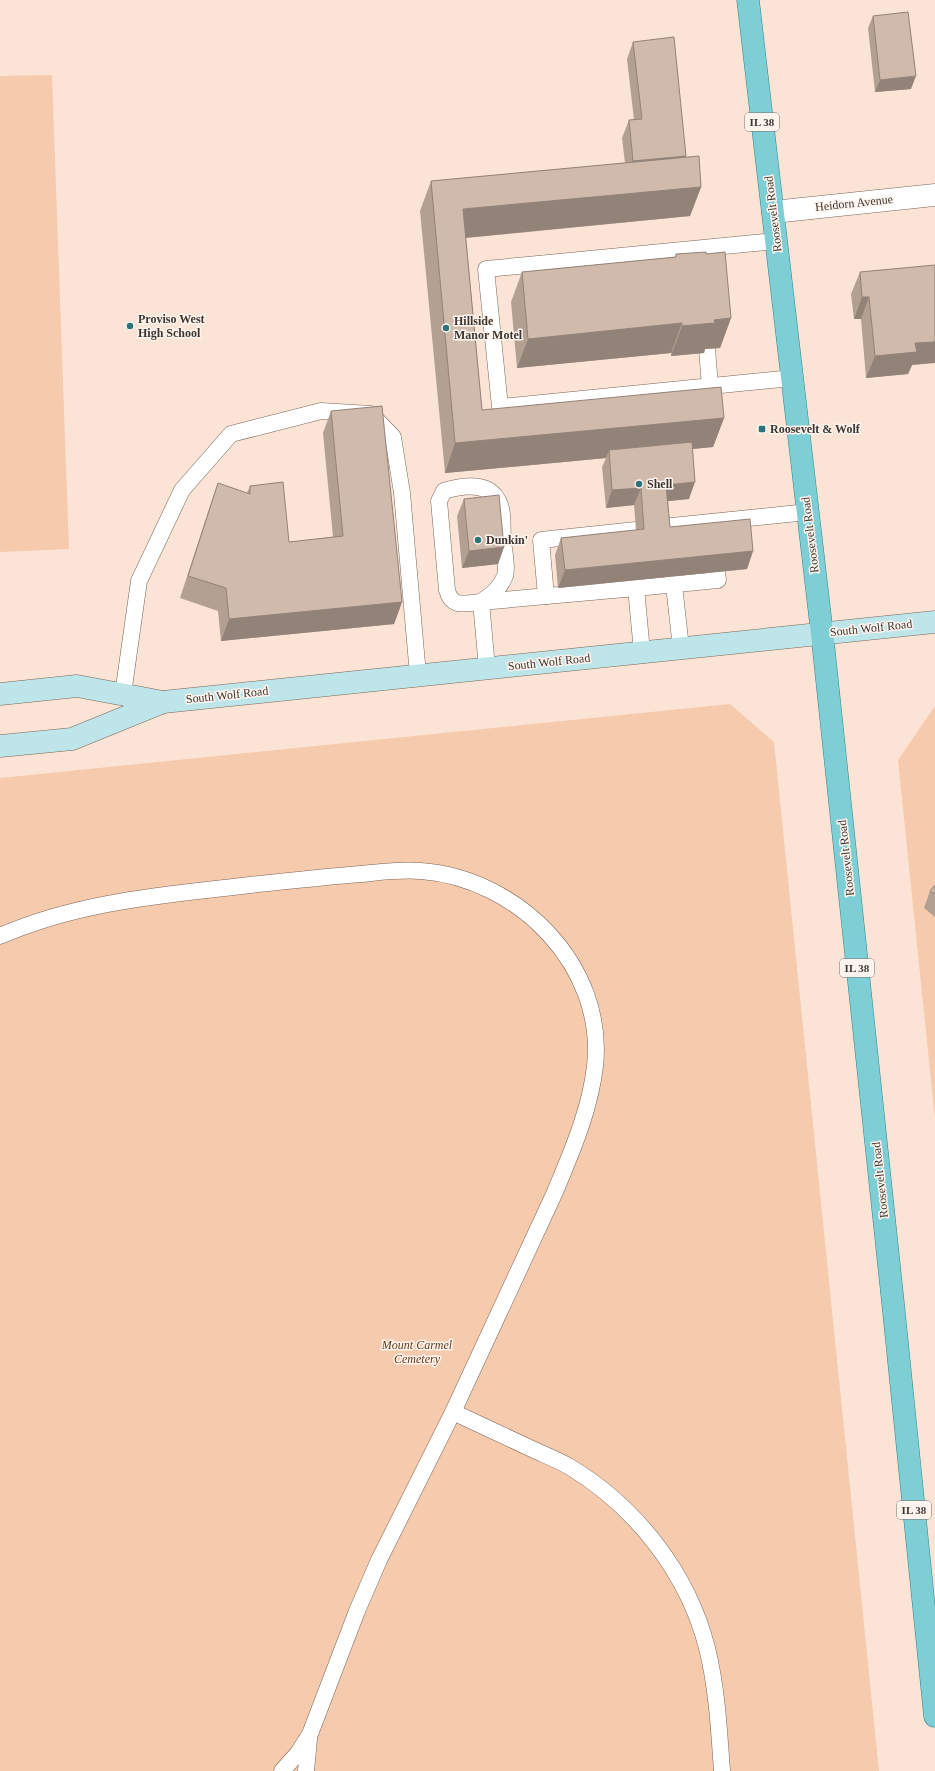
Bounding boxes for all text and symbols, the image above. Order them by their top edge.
road number: IL 38 [745,113,779,131]
street label: Roosevelt Road [761,175,785,253]
street label: Heidorn Avenue [814,192,894,214]
place label: Proviso West High School [138,312,205,340]
place label: Hillside Manor Motel [454,314,523,342]
marker: Proviso West High School [125,321,135,331]
marker: Hillside Manor Motel [441,323,451,333]
place label: Roosevelt & Wolf [770,422,861,436]
marker: Roosevelt & Wolf [757,424,767,434]
place label: Shell [647,477,673,491]
marker: Shell [634,479,644,489]
street label: Roosevelt Road [798,496,822,574]
place label: Dunkin' [486,533,528,547]
marker: Dunkin' [473,535,483,545]
street label: South Wolf Road [829,617,913,639]
street label: South Wolf Road [507,651,591,673]
street label: South Wolf Road [185,684,269,706]
street label: Roosevelt Road [835,819,857,897]
road number: IL 38 [840,959,874,977]
street label: Roosevelt Road [869,1141,891,1219]
park label: Mount Carmel Cemetery [381,1338,453,1366]
road number: IL 38 [897,1501,931,1519]

